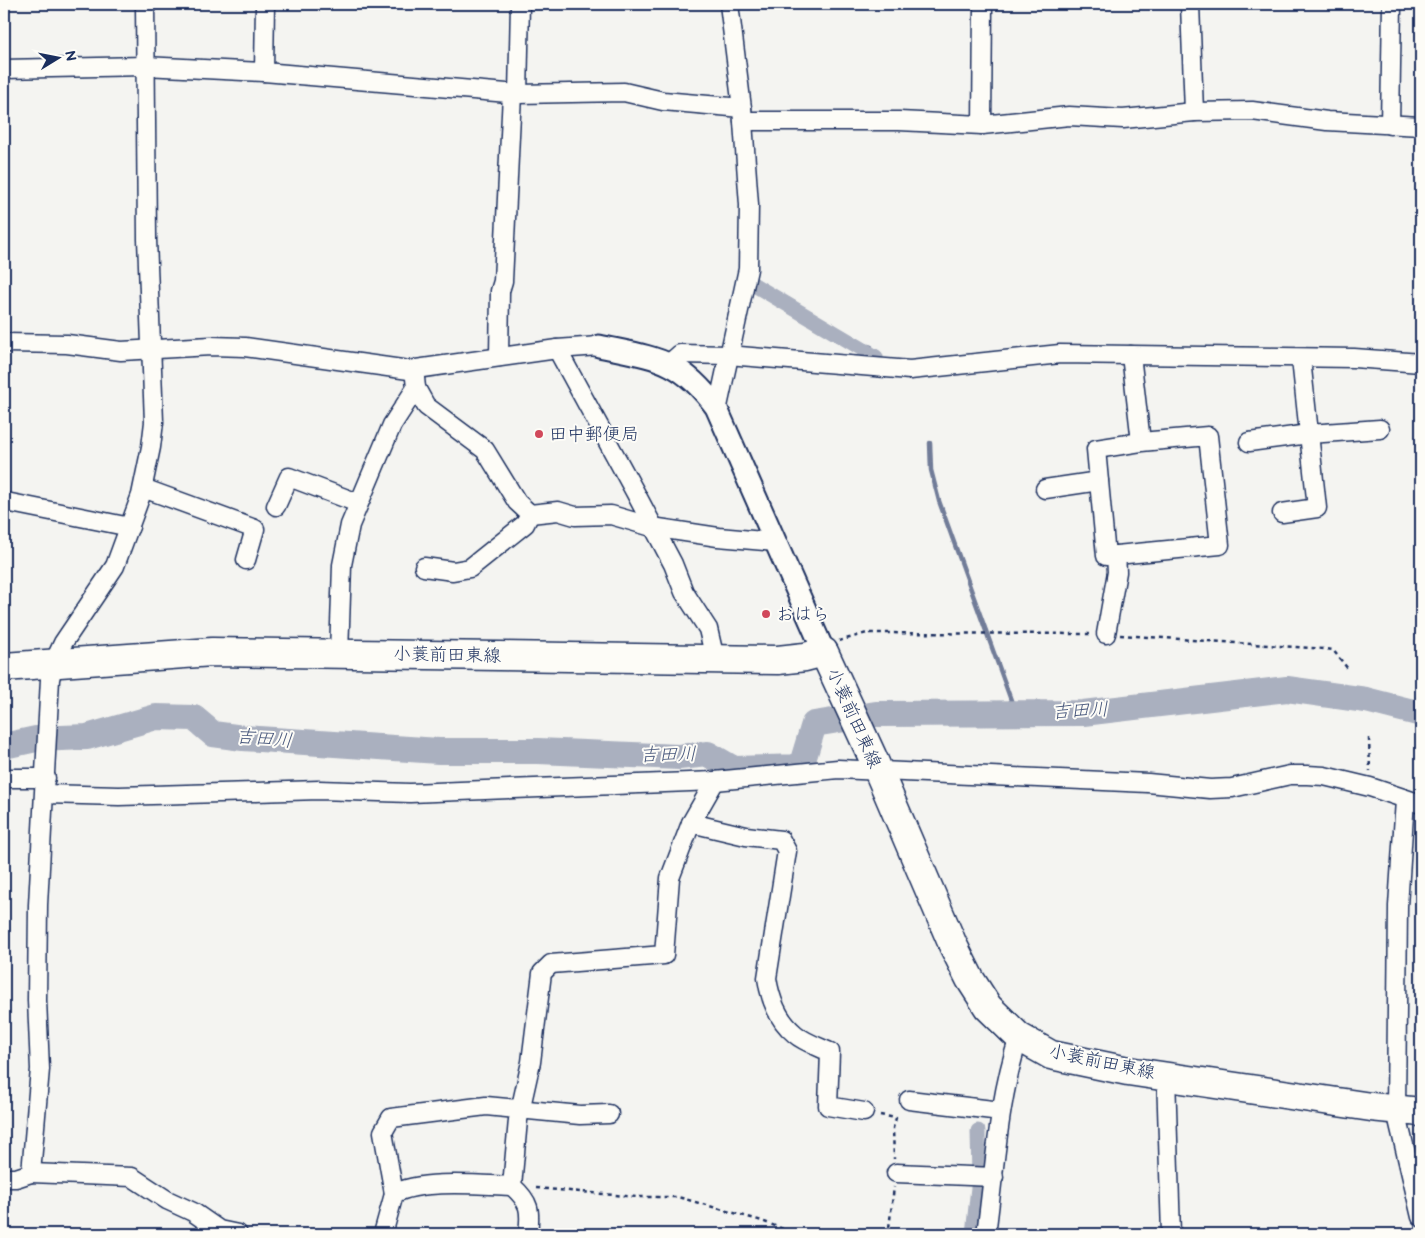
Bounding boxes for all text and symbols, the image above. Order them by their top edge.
north arrow [32,32,82,82]
text: N [61,49,80,62]
place label: 田中郵便局 [549,424,639,445]
marker: 田中郵便局 [533,428,545,440]
place label: おはら [776,604,830,625]
marker: おはら [760,608,772,620]
street label: 小蓑前田東線 [393,644,501,666]
street label: 小蓑前田東線 [822,664,886,772]
water label: 吉田川 [1051,698,1109,724]
water label: 吉田川 [235,725,293,753]
water label: 吉田川 [639,743,697,767]
street label: 小蓑前田東線 [1047,1041,1157,1083]

